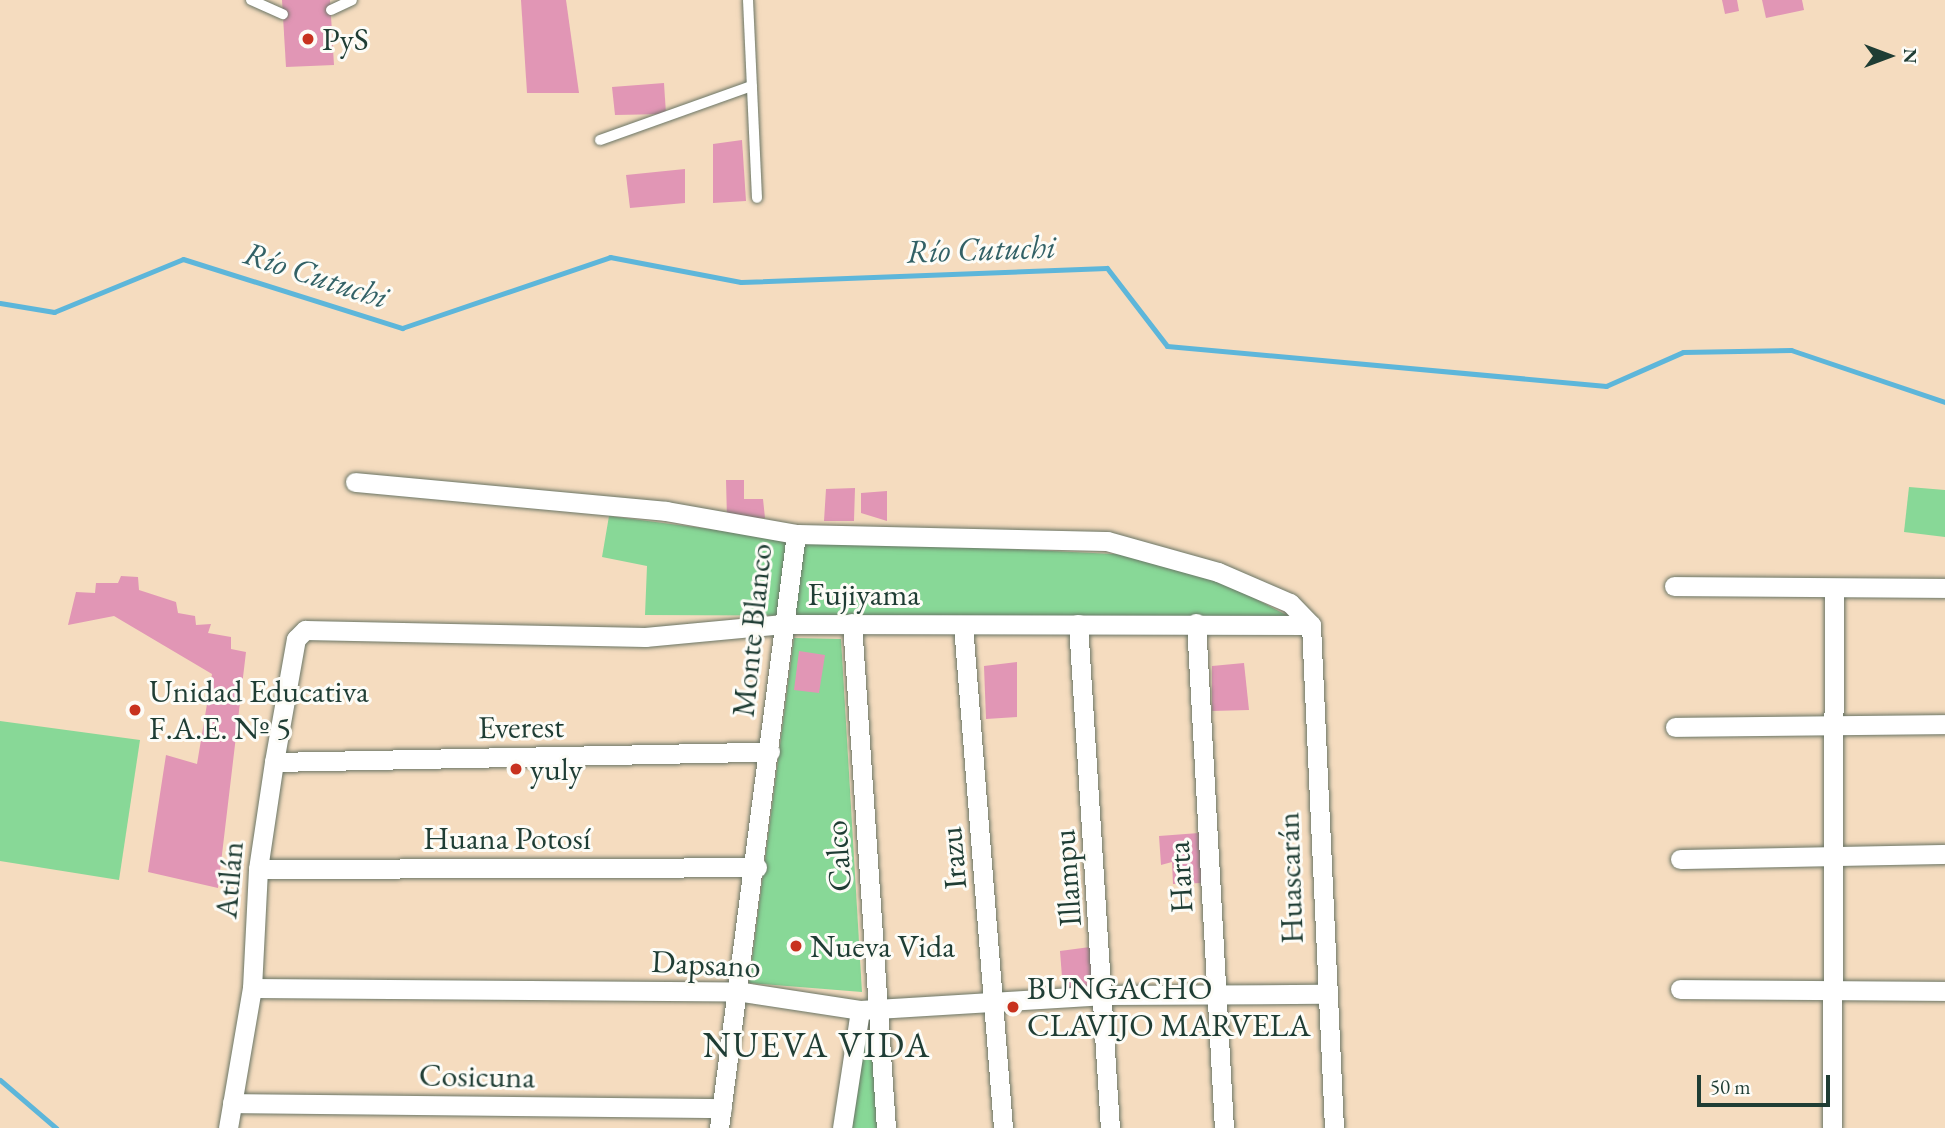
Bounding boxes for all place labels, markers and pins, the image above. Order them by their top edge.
place label: PyS [322,20,369,58]
marker: PyS [300,31,316,47]
place label: Unidad Educativa F.A.E. Nº 5 [149,673,369,748]
marker: Unidad Educativa F.A.E. Nº 5 [127,702,143,718]
place label: yuly [530,750,583,788]
marker: yuly [508,761,524,777]
place label: Nueva Vida [810,927,955,965]
marker: Nueva Vida [788,938,804,954]
place label: BUNGACHO CLAVIJO MARVELA [1027,970,1311,1045]
marker: BUNGACHO CLAVIJO MARVELA [1005,999,1021,1015]

